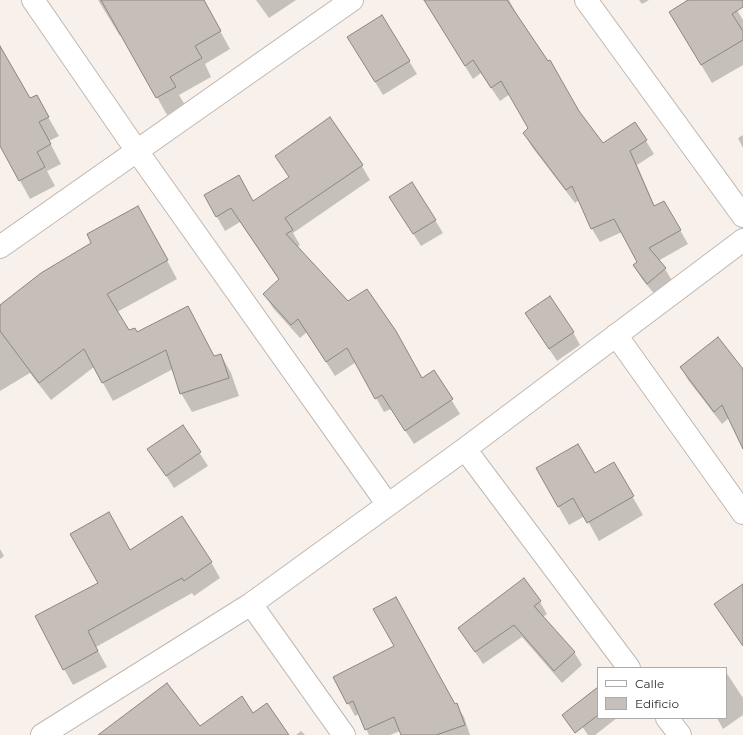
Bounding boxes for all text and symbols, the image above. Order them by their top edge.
legend [597,667,727,719]
text: Calle [635,676,664,691]
text: Edificio [635,696,679,711]

